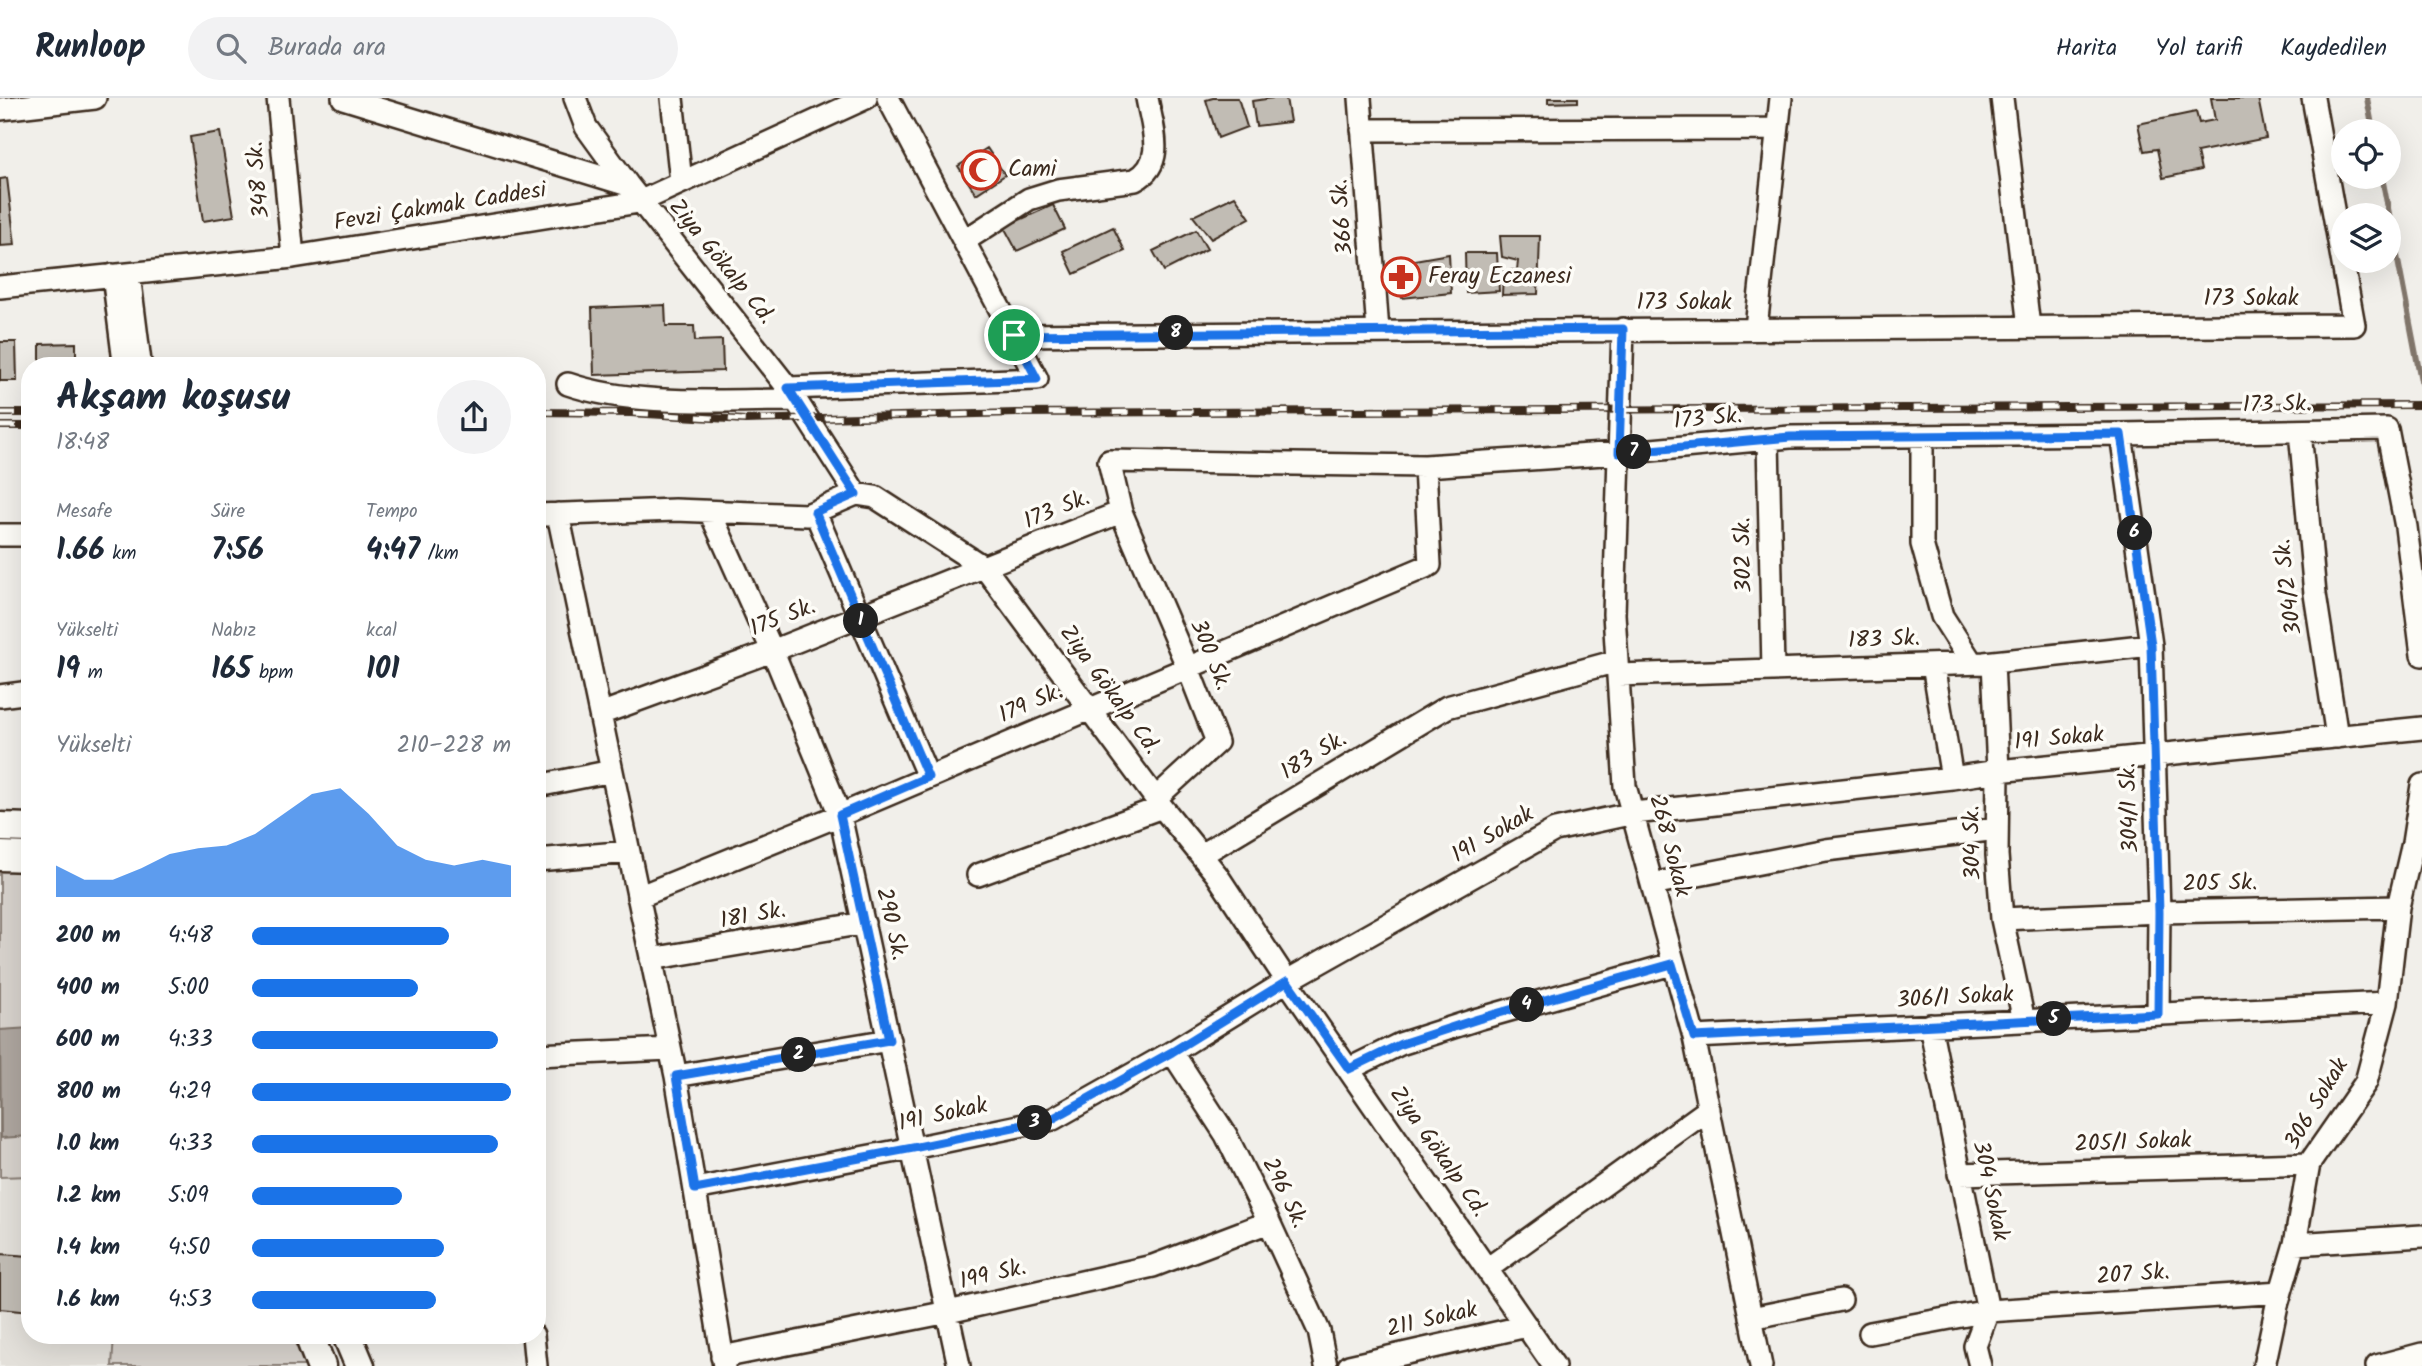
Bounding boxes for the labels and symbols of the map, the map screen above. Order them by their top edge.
street label: 348 Sk. [238,140,280,220]
mosque icon: Cami [960,149,1002,191]
place label: Cami [1008,152,1058,188]
street label: Fevzi Çakmak Caddesi [331,172,550,242]
street label: 366 Sk. [1322,178,1364,256]
street label: Ziya Gökalp Cd. [659,191,783,333]
pharmacy icon: Feray Eczanesi [1380,256,1422,298]
place label: Feray Eczanesi [1428,259,1573,295]
street label: 173 Sokak [2203,281,2299,317]
street label: 173 Sokak [1636,285,1732,321]
pin [984,305,1044,365]
pin: 8 [1158,316,1194,350]
street label: 173 Sk. [2242,386,2312,424]
street label: 173 Sk. [1672,398,1744,440]
pin: 7 [1616,434,1652,470]
street label: 173 Sk. [1018,480,1096,540]
pin: 6 [2118,516,2152,550]
street label: 302 Sk. [1725,517,1763,593]
street label: 304/2 Sk. [2265,537,2313,637]
street label: 175 Sk. [745,589,821,647]
pin: 1 [844,603,878,638]
street label: 300 Sk. [1179,614,1241,696]
street label: Ziya Gökalp Cd. [1049,617,1169,763]
street label: 183 Sk. [1847,621,1921,659]
street label: 179 Sk. [993,674,1069,734]
street label: 191 Sokak [2013,717,2106,761]
street label: 183 Sk. [1274,722,1354,790]
street label: 304/1 Sk. [2110,762,2150,854]
street label: 268 Sokak [1638,791,1700,901]
street label: 191 Sokak [1445,797,1541,873]
street label: 304 Sk. [1954,805,1992,881]
street label: 205 Sk. [2182,865,2258,903]
street label: 290 Sk. [865,884,917,964]
street label: 181 Sk. [717,893,789,939]
street label: 306/1 Sokak [1896,977,2015,1019]
pin: 4 [1510,988,1544,1023]
pin: 5 [2036,1002,2072,1037]
pin: 2 [782,1038,816,1072]
street label: 306 Sokak [2275,1051,2359,1157]
street label: Ziya Gökalp Cd. [1379,1079,1497,1225]
street label: 191 Sokak [895,1088,991,1142]
pin: 3 [1018,1105,1052,1140]
street label: 205/1 Sokak [2074,1123,2192,1163]
street label: 304 Sokak [1962,1138,2018,1245]
street label: 296 Sk. [1251,1151,1317,1235]
street label: 199 Sk. [956,1250,1030,1300]
street label: 207 Sk. [2095,1254,2171,1296]
street label: 211 Sokak [1383,1292,1481,1348]

